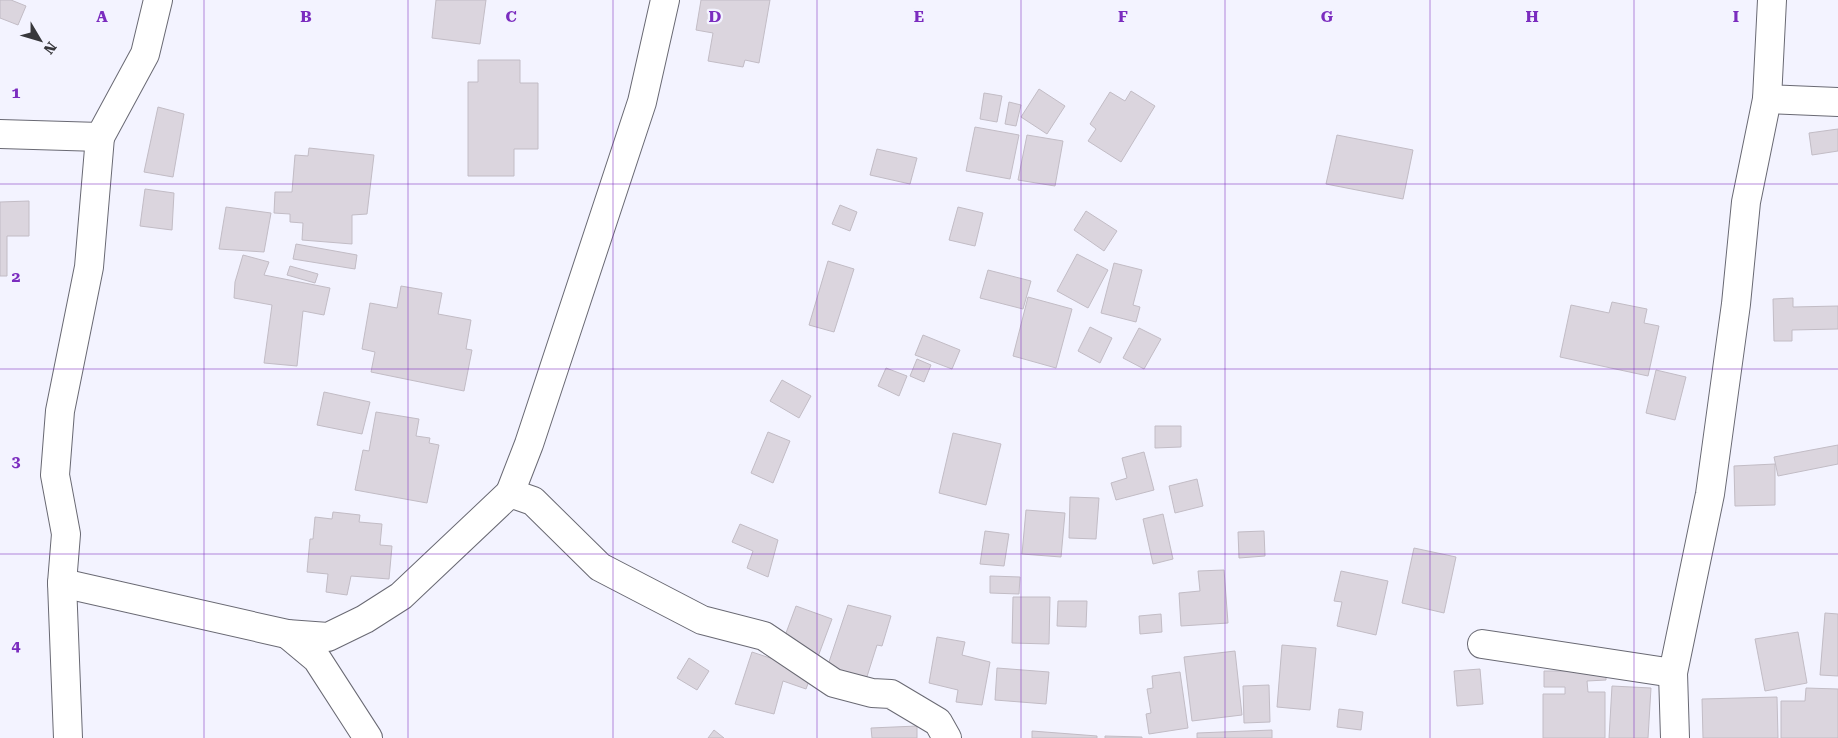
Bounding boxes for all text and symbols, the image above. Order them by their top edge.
text: A [96,7,108,26]
text: B [300,7,312,26]
text: C [505,7,517,26]
text: D [709,7,722,26]
text: E [914,7,924,26]
text: F [1118,7,1128,26]
text: G [1321,7,1334,26]
text: H [1525,7,1539,26]
text: I [1733,7,1739,26]
north arrow [15,15,65,65]
text: N [40,39,60,57]
text: 1 [12,83,21,102]
text: 2 [12,267,21,286]
text: 3 [12,452,21,471]
text: 4 [12,636,21,655]

